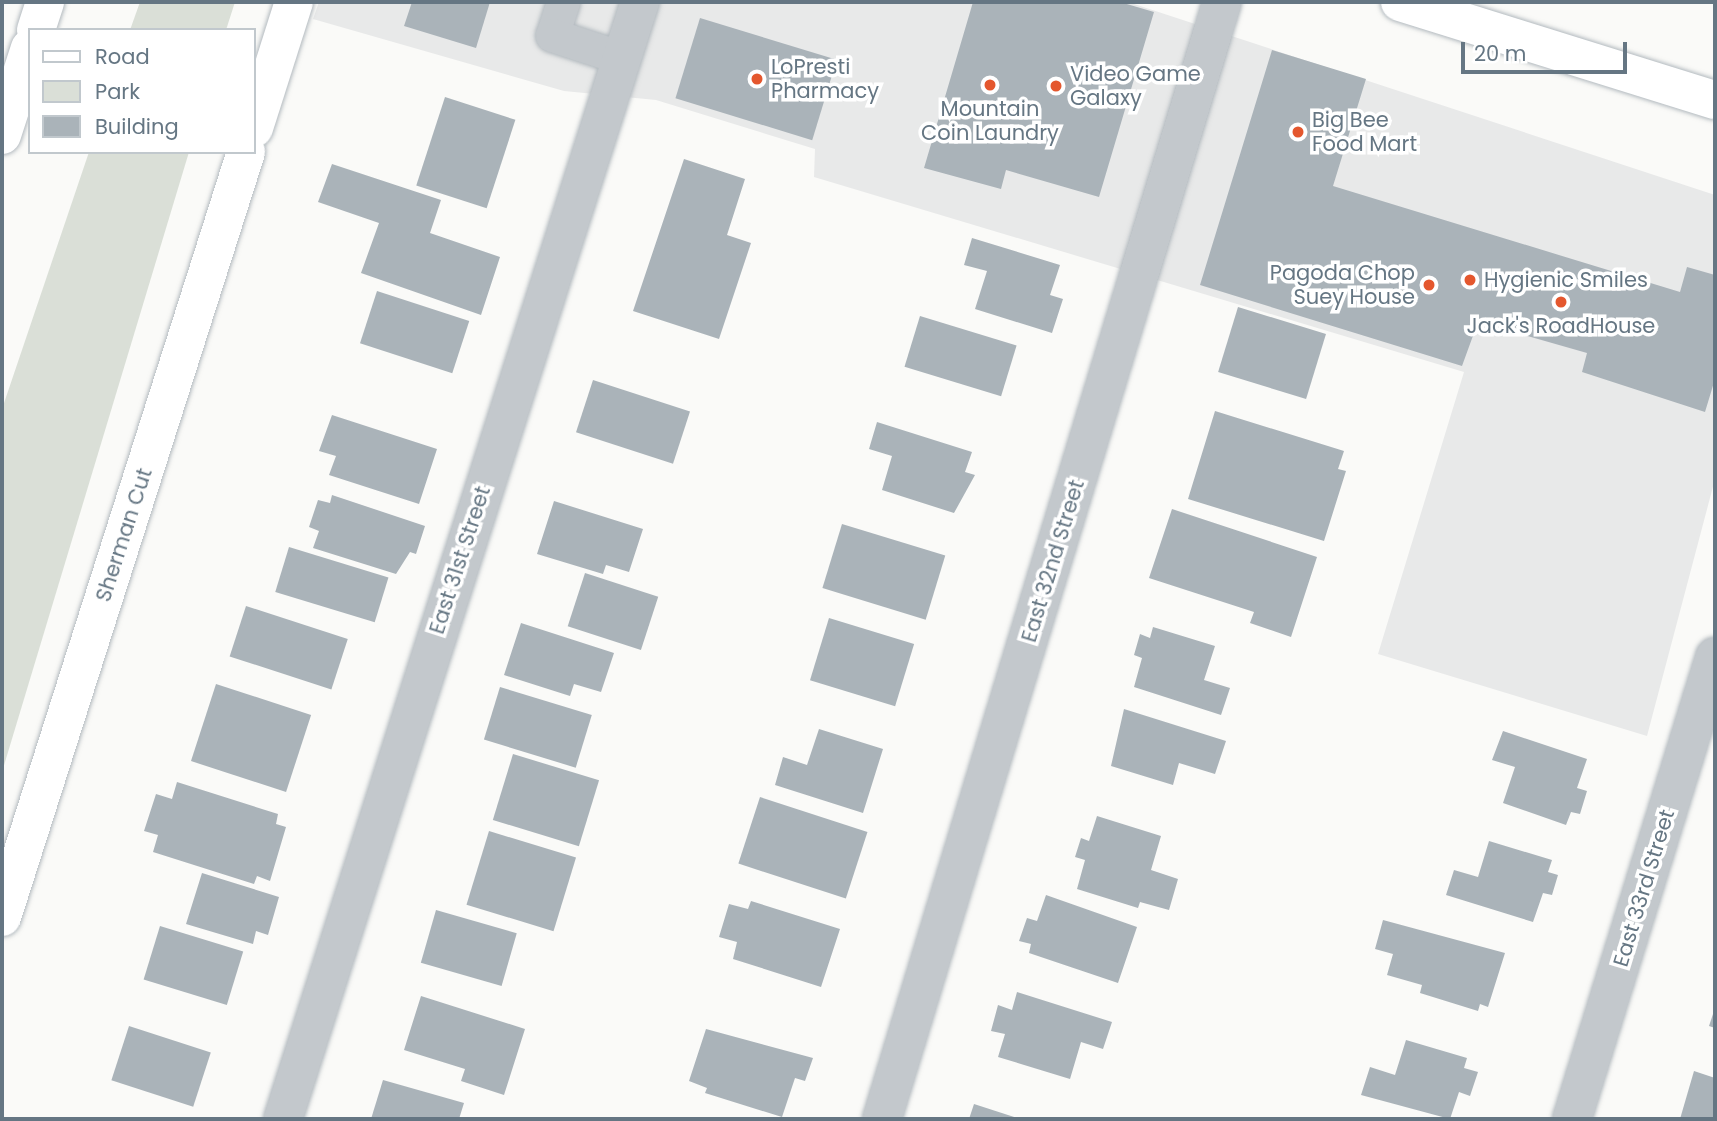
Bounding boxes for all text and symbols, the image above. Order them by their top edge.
legend [28,28,256,154]
scale bar [1465,28,1631,72]
text: 20 m [1474,39,1527,68]
text: Road [95,42,150,71]
place label: LoPresti Pharmacy [771,54,879,104]
place label: Video Game Galaxy [1070,61,1201,111]
marker: LoPresti Pharmacy [749,71,765,87]
text: Park [95,77,140,106]
marker: Mountain Coin Laundry [982,77,998,93]
marker: Video Game Galaxy [1048,78,1064,94]
place label: Mountain Coin Laundry [921,96,1059,146]
place label: Big Bee Food Mart [1312,107,1417,157]
text: Building [95,112,179,141]
marker: Big Bee Food Mart [1290,124,1306,140]
place label: Pagoda Chop Suey House [1270,260,1415,310]
place label: Hygienic Smiles [1484,267,1648,293]
marker: Hygienic Smiles [1462,272,1478,288]
marker: Pagoda Chop Suey House [1421,277,1437,293]
marker: Jack's RoadHouse [1553,294,1569,310]
place label: Jack's RoadHouse [1467,313,1655,339]
street label: Sherman Cut [91,465,157,605]
street label: East 32nd Street [1016,477,1090,645]
street label: East 31st Street [424,483,496,637]
street label: East 33rd Street [1608,806,1680,970]

